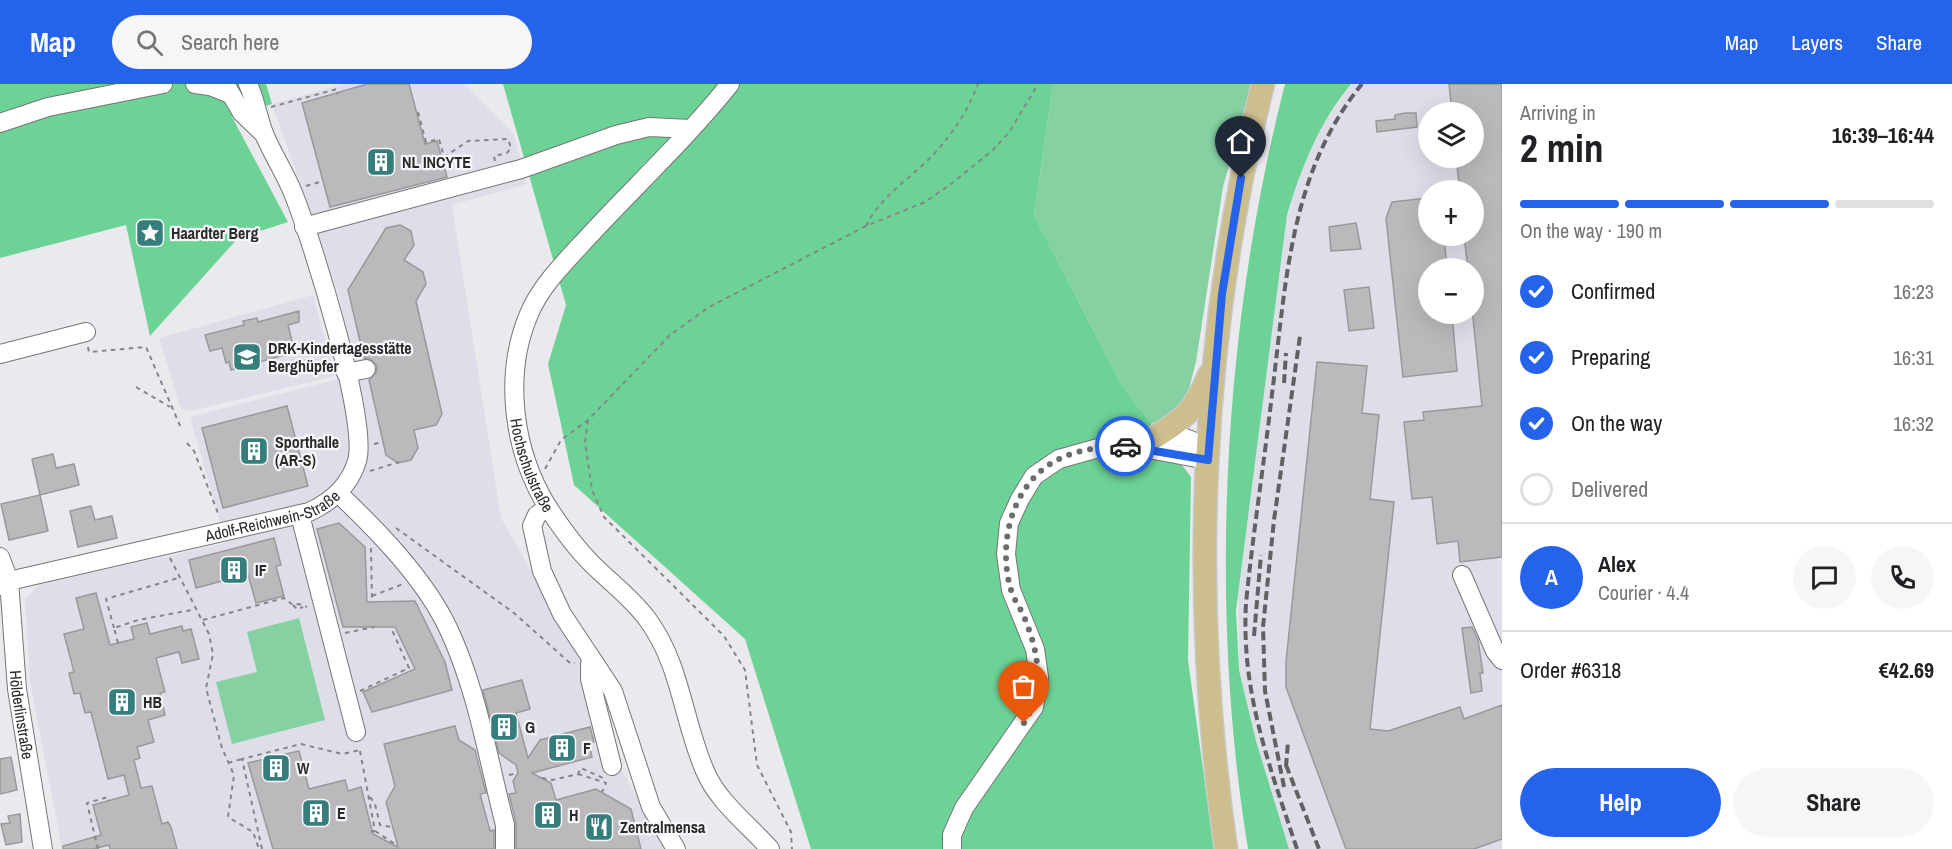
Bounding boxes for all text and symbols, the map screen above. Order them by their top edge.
search box [112,15,532,69]
text: Map [30,23,76,61]
icon: search [133,26,166,59]
text: Search here [181,27,279,57]
text: Map [1725,28,1758,57]
text: Layers [1791,28,1843,57]
text: Share [1876,28,1922,57]
text: Arriving in [1520,99,1596,126]
map controls [1418,102,1484,324]
button: layers [1418,102,1484,168]
pin [1215,116,1266,178]
text: 16:39–16:44 [1832,120,1934,150]
text: 2 min [1520,122,1604,174]
icon: home [1224,125,1257,158]
building icon: NL INCYTE [365,146,397,178]
place label: NL INCYTE [402,151,471,173]
button: + [1418,180,1484,246]
place icon: Haardter Berg [134,217,166,249]
text: On the way · 190 m [1520,217,1662,244]
place label: Haardter Berg [171,222,259,244]
button: − [1418,258,1484,324]
icon: check [1520,275,1553,308]
text: Confirmed [1571,276,1655,306]
text: 16:23 [1893,278,1934,305]
place label: DRK-Kindertagesstätte Berghüpfer [268,337,412,377]
school or university icon: DRK-Kindertagesstätte Berghüpfer [231,341,263,373]
icon: check [1520,341,1553,374]
text: Preparing [1571,342,1650,372]
text: 16:31 [1893,344,1934,371]
icon: check [1520,407,1553,440]
text: On the way [1571,408,1662,438]
text: 16:32 [1893,410,1934,437]
courier [1095,416,1155,476]
street label: Hochschulstraße [505,417,559,516]
icon: car [1109,430,1142,463]
place label: Sporthalle (AR-S) [275,431,339,471]
building icon: Sporthalle (AR-S) [238,435,270,467]
text: Delivered [1571,474,1648,504]
street label: Adolf-Reichwein-Straße [202,485,344,547]
button: chat [1793,546,1856,609]
button: phone [1871,546,1934,609]
text: Alex [1598,549,1636,579]
building icon: IF [218,554,250,586]
place label: IF [255,559,267,581]
text: A [1545,562,1558,592]
text: Courier · 4.4 [1598,579,1689,606]
text: Order #6318 [1520,655,1621,685]
text: €42.69 [1879,655,1934,685]
pin [998,661,1049,723]
street label: Hölderlinstraße [5,669,39,761]
icon: bag [1007,670,1040,703]
building icon: HB [106,686,138,718]
place label: HB [143,691,162,713]
building icon: G [488,711,520,743]
place label: G [525,716,535,738]
building icon: F [546,732,578,764]
place label: F [583,737,591,759]
building icon: W [260,752,292,784]
place label: W [297,757,310,779]
button: Help [1520,768,1721,837]
button: Share [1733,768,1934,837]
building icon: E [300,797,332,829]
building icon: H [532,799,564,831]
place label: E [337,802,346,824]
place label: H [569,804,578,826]
restaurant icon: Zentralmensa [583,811,615,843]
place label: Zentralmensa [620,816,706,838]

